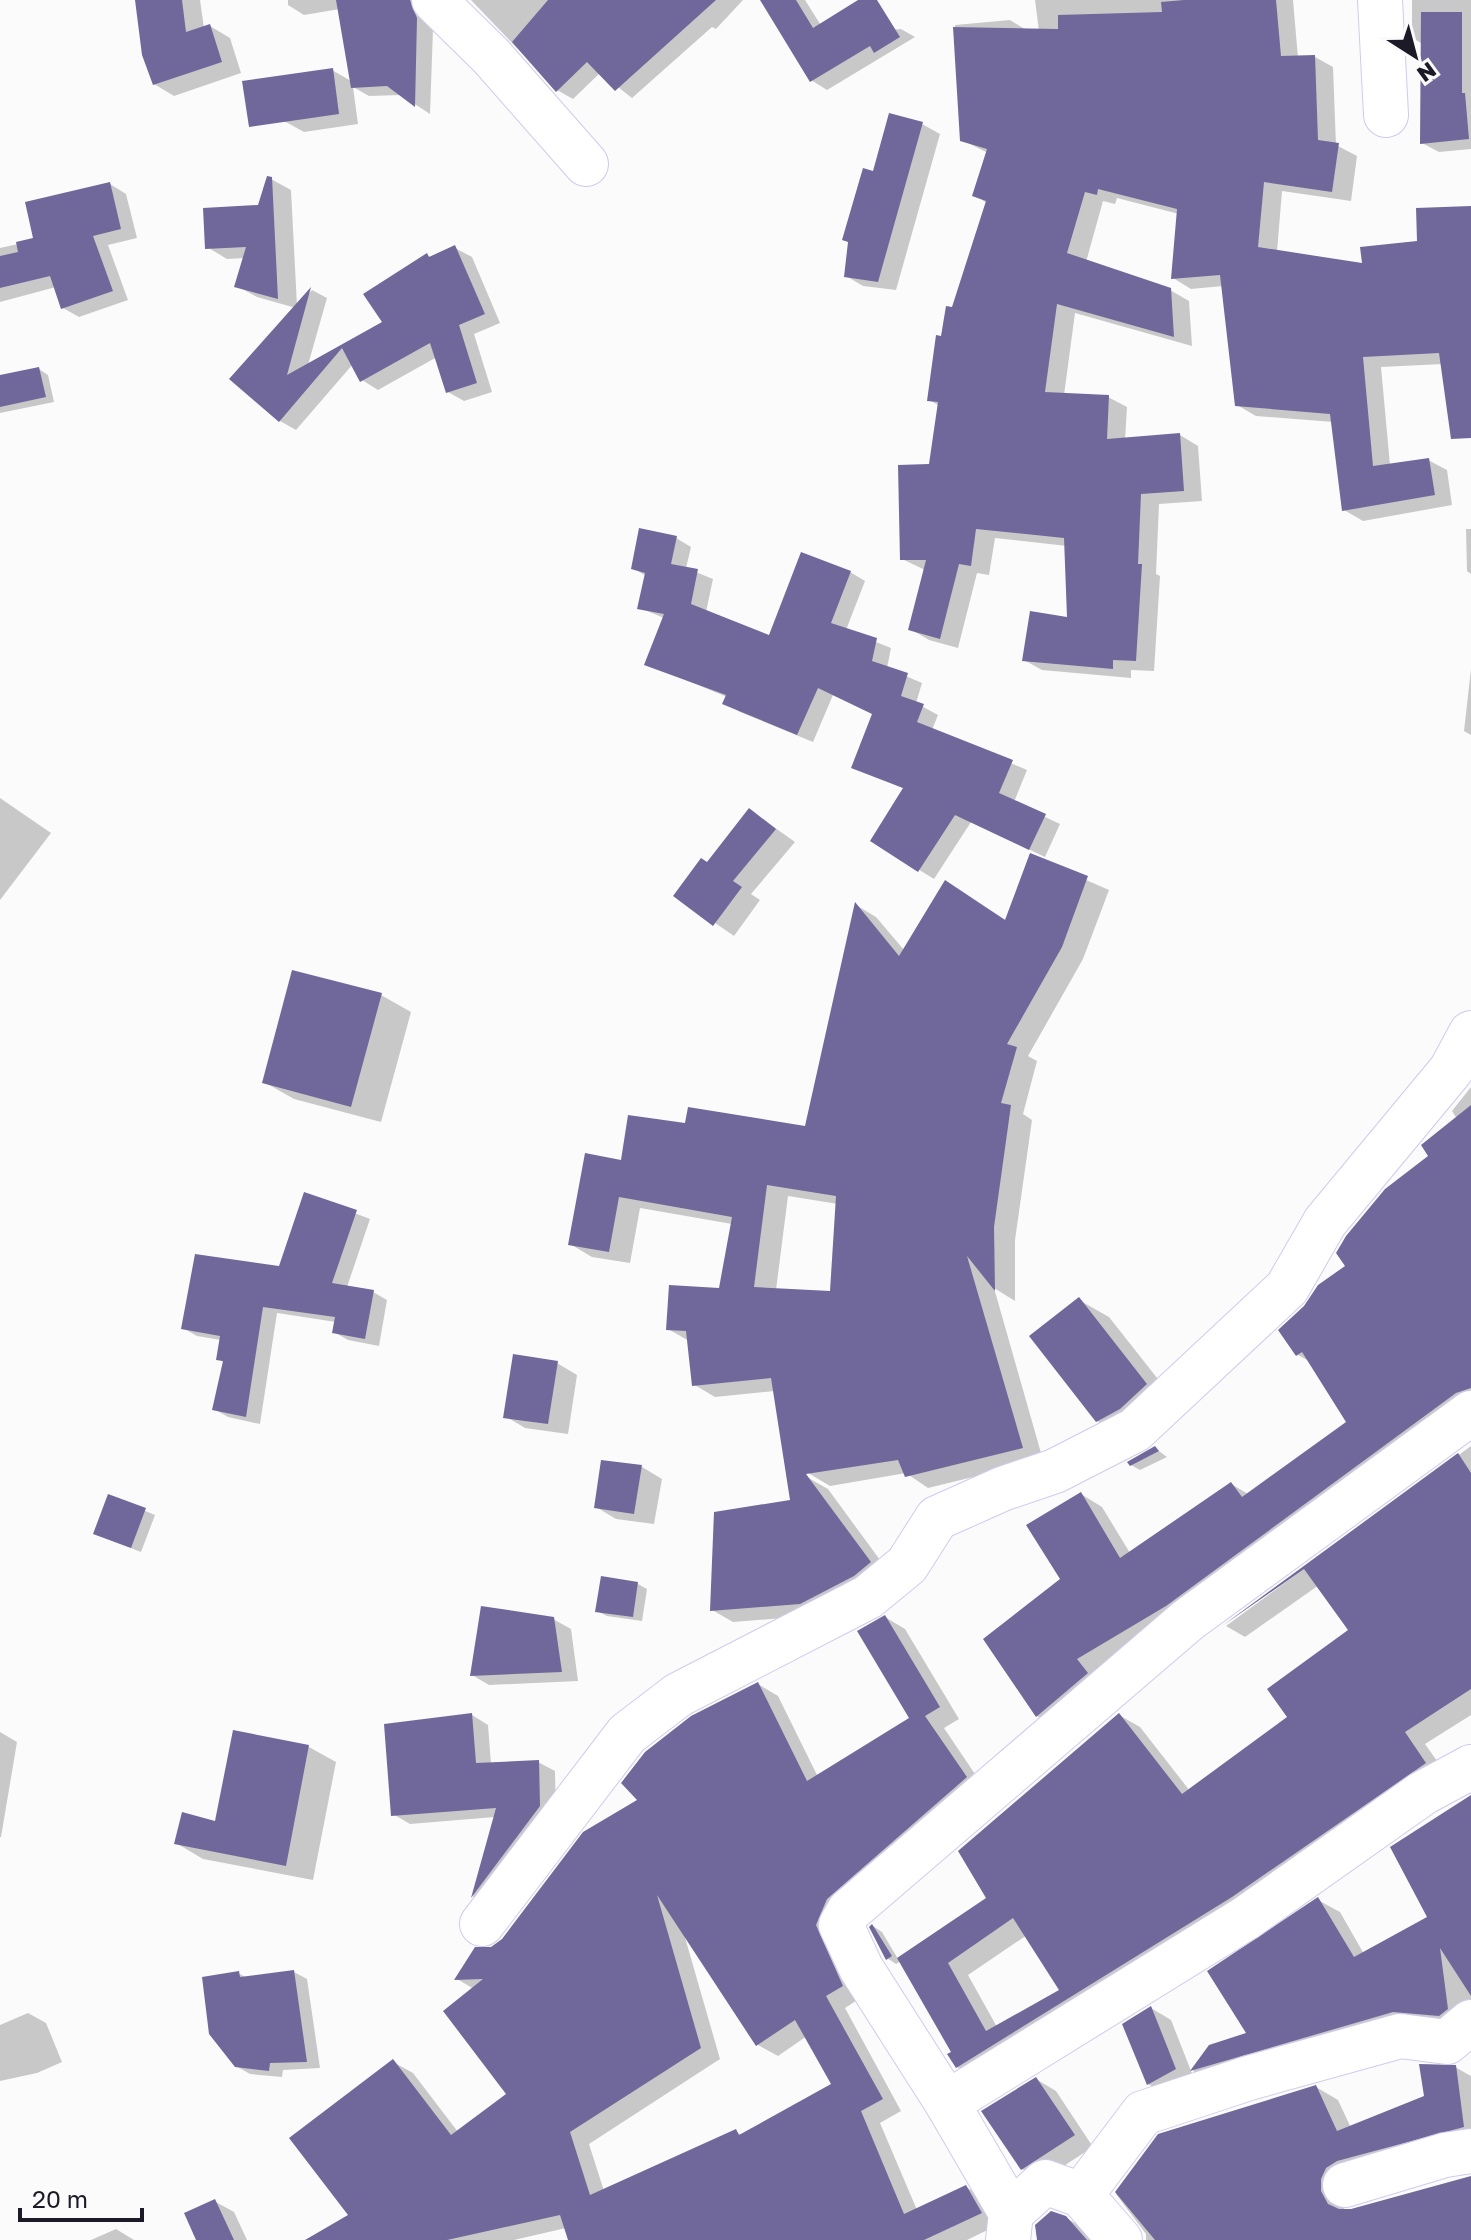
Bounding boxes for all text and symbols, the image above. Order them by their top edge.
north arrow [1375,16,1455,96]
text: N [1412,57,1442,88]
scale bar [20,2172,142,2222]
text: 20 m [32,2184,88,2213]

